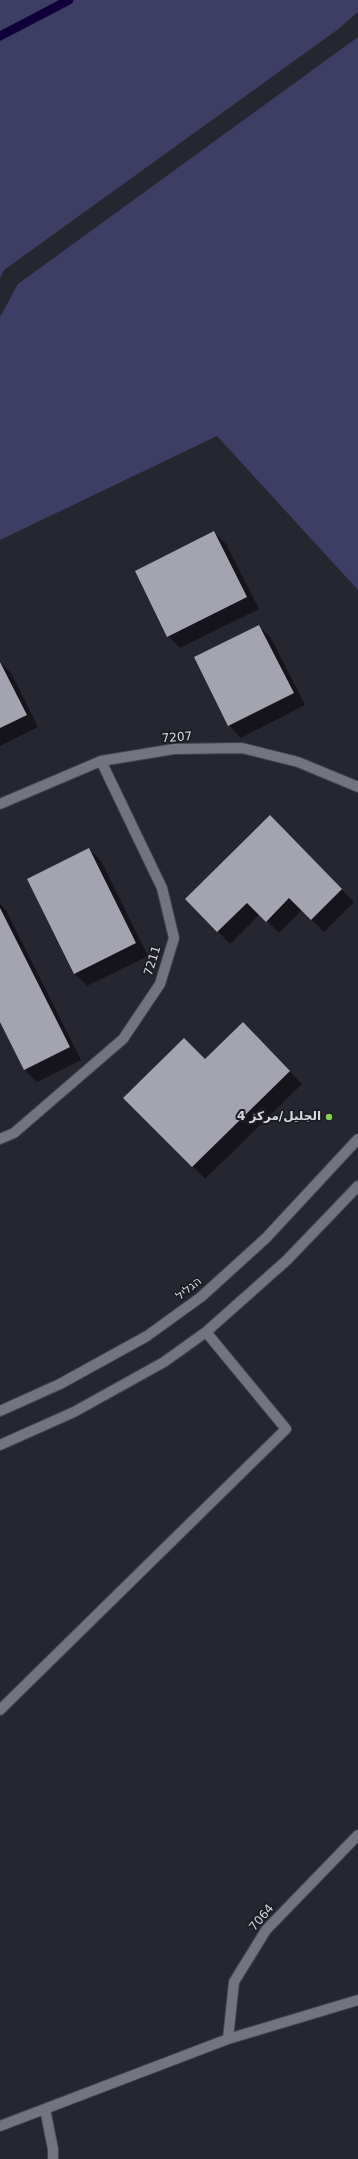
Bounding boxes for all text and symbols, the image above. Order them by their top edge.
street label: 7207 [161,730,193,746]
street label: 7211 [142,944,164,978]
place label: الجليل/مركز 4 [237,1110,321,1124]
marker: الجليل/مركز 4 [324,1112,334,1122]
street label: הגליל [173,1274,205,1304]
street label: 7064 [247,1902,277,1934]

